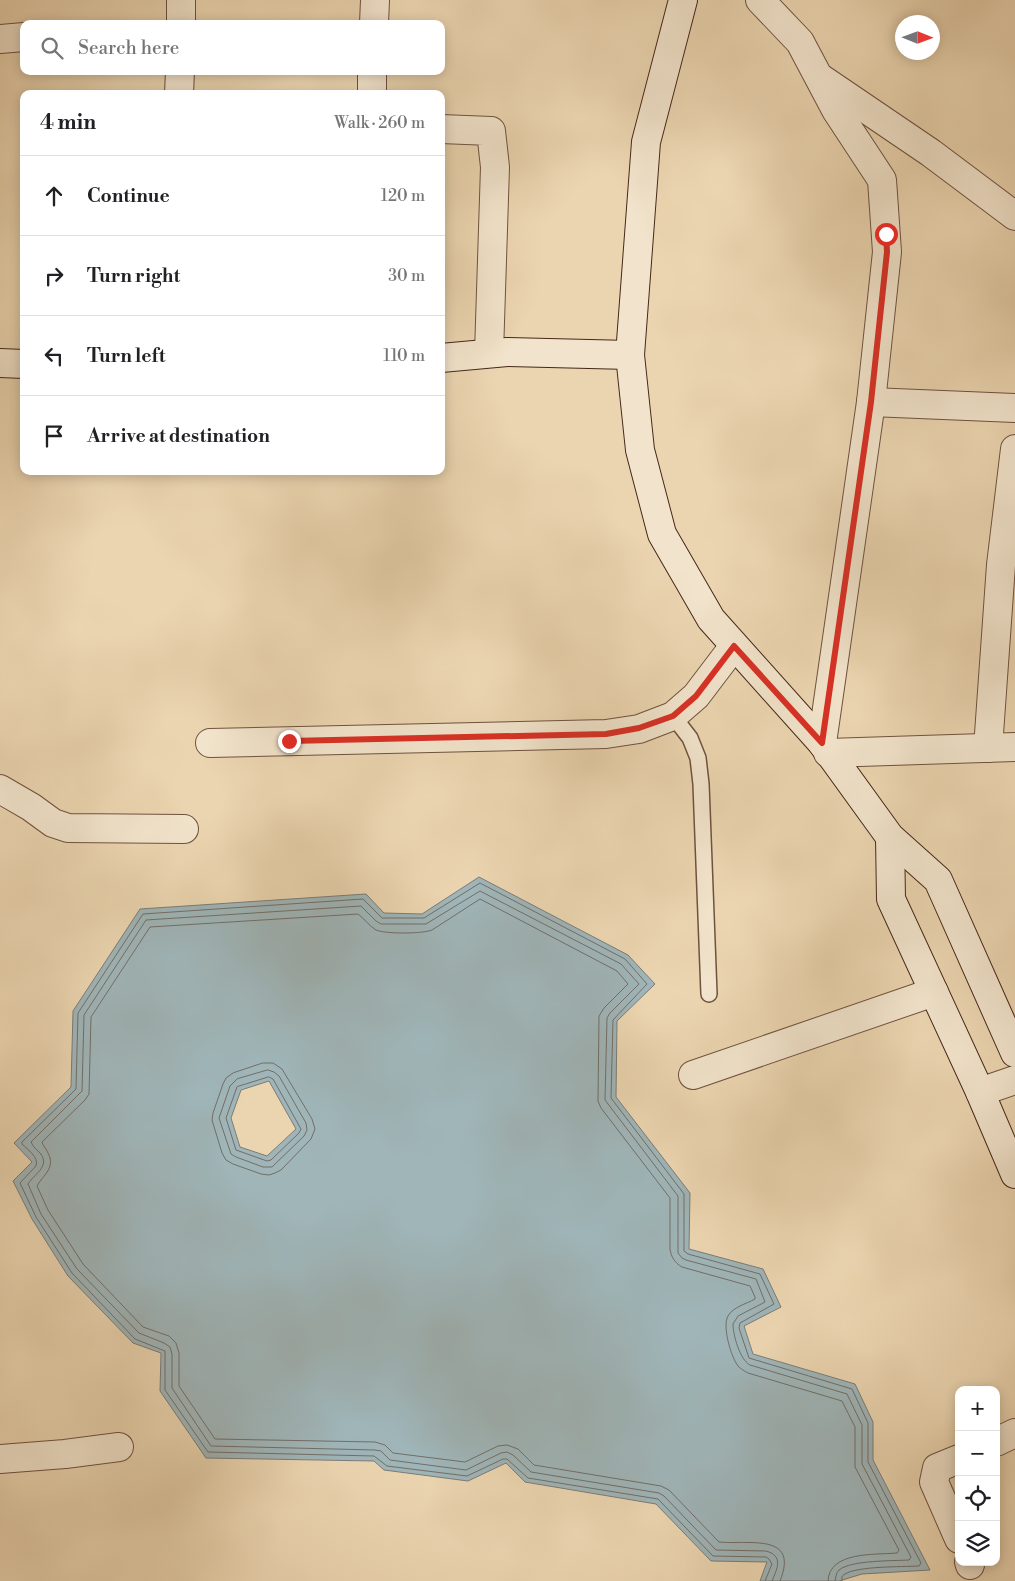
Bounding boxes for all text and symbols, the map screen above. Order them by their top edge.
north arrow [895,15,940,60]
search box [20,20,445,75]
icon: search [38,34,66,62]
text: Search here [78,36,179,60]
text: 4 min [40,110,96,136]
text: Walk · 260 m [334,113,425,133]
icon: ahead [40,182,68,210]
text: Continue [87,184,170,208]
text: 120 m [381,186,425,206]
route start [875,223,898,246]
icon: right [40,262,68,290]
text: Turn right [87,264,180,288]
text: 30 m [388,266,425,286]
icon: left [40,342,68,370]
text: Turn left [87,344,166,368]
text: 110 m [383,346,425,366]
icon: arrive [40,422,68,450]
text: Arrive at destination [87,424,270,448]
route end [278,730,301,753]
map controls [955,1386,1000,1566]
button: + [955,1386,1000,1431]
button: − [955,1431,1000,1476]
button: locate [955,1476,1000,1521]
button: layers [955,1521,1000,1566]

